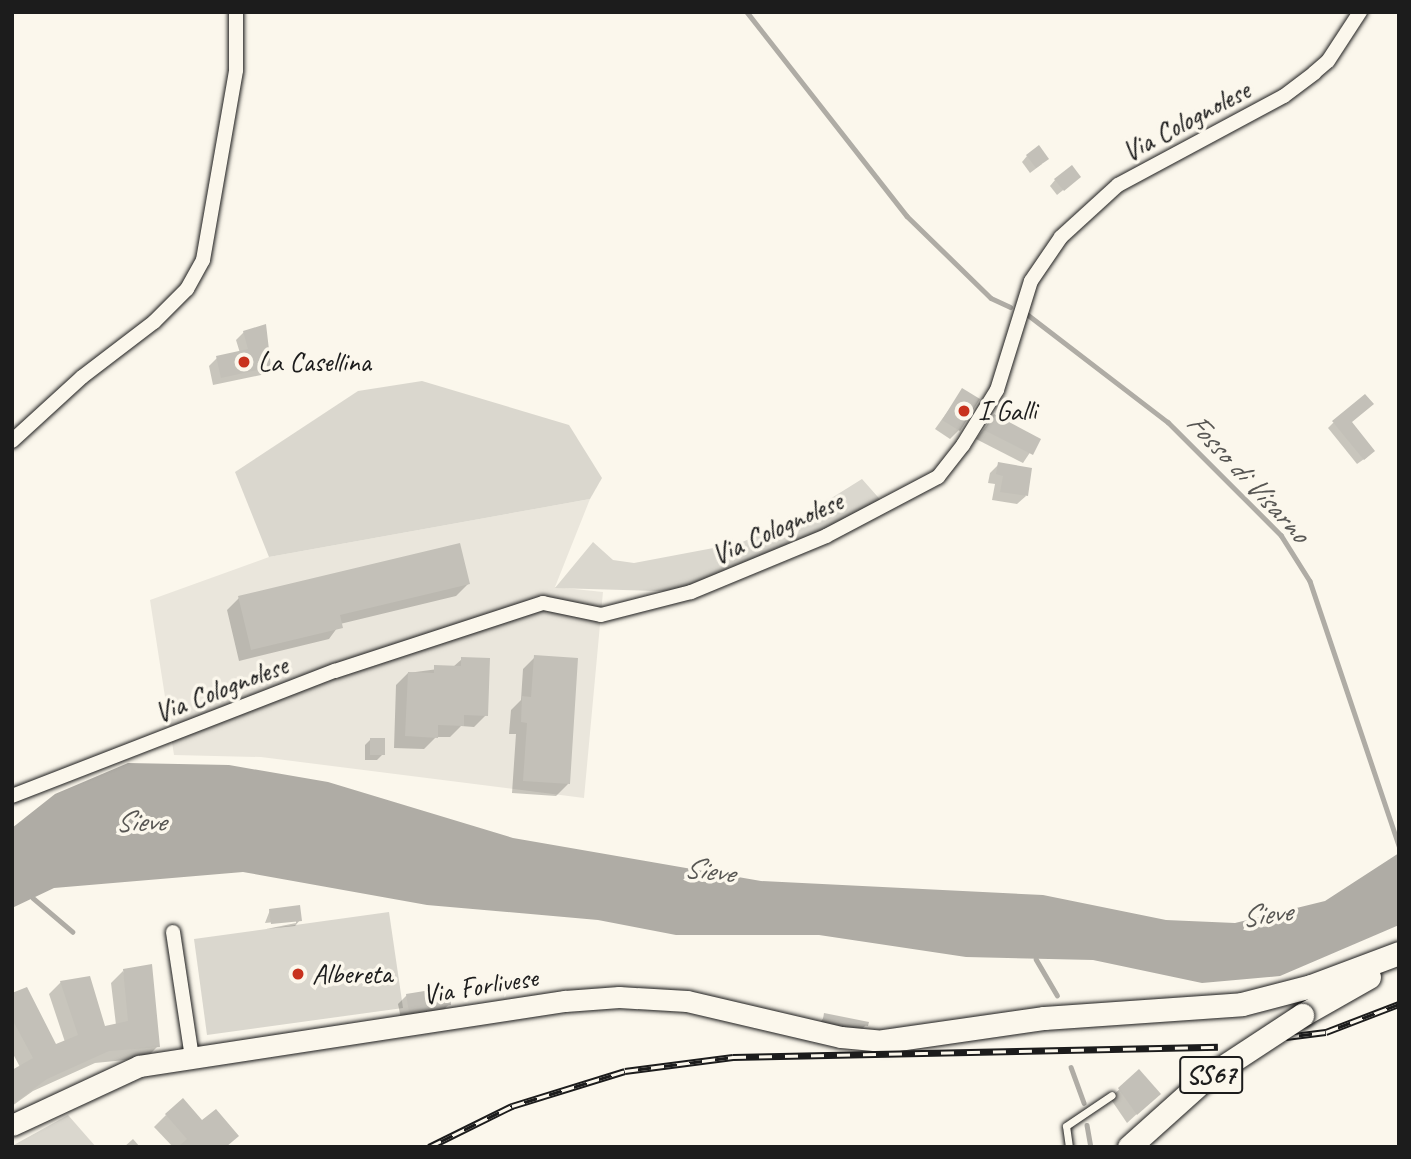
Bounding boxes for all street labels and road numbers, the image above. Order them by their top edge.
street label: Via Colognolese [1116,73,1256,169]
street label: Via Colognolese [706,484,848,572]
street label: Via Colognolese [150,648,292,730]
street label: Via Forlivese [420,960,540,1012]
road number: SS67 [1178,1052,1244,1098]

